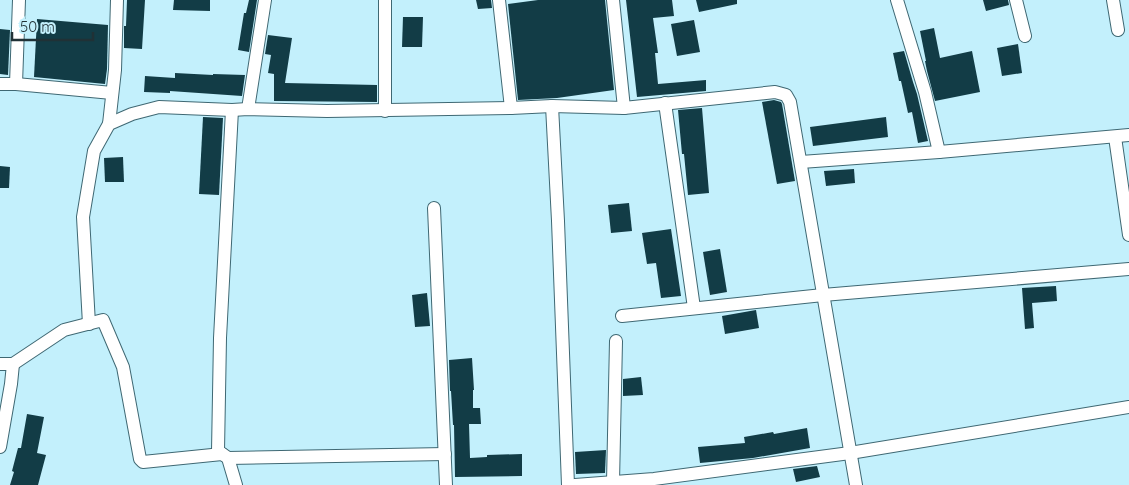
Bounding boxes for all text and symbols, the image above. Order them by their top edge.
scale bar [12,10,94,42]
text: 50 m [20,17,55,36]

